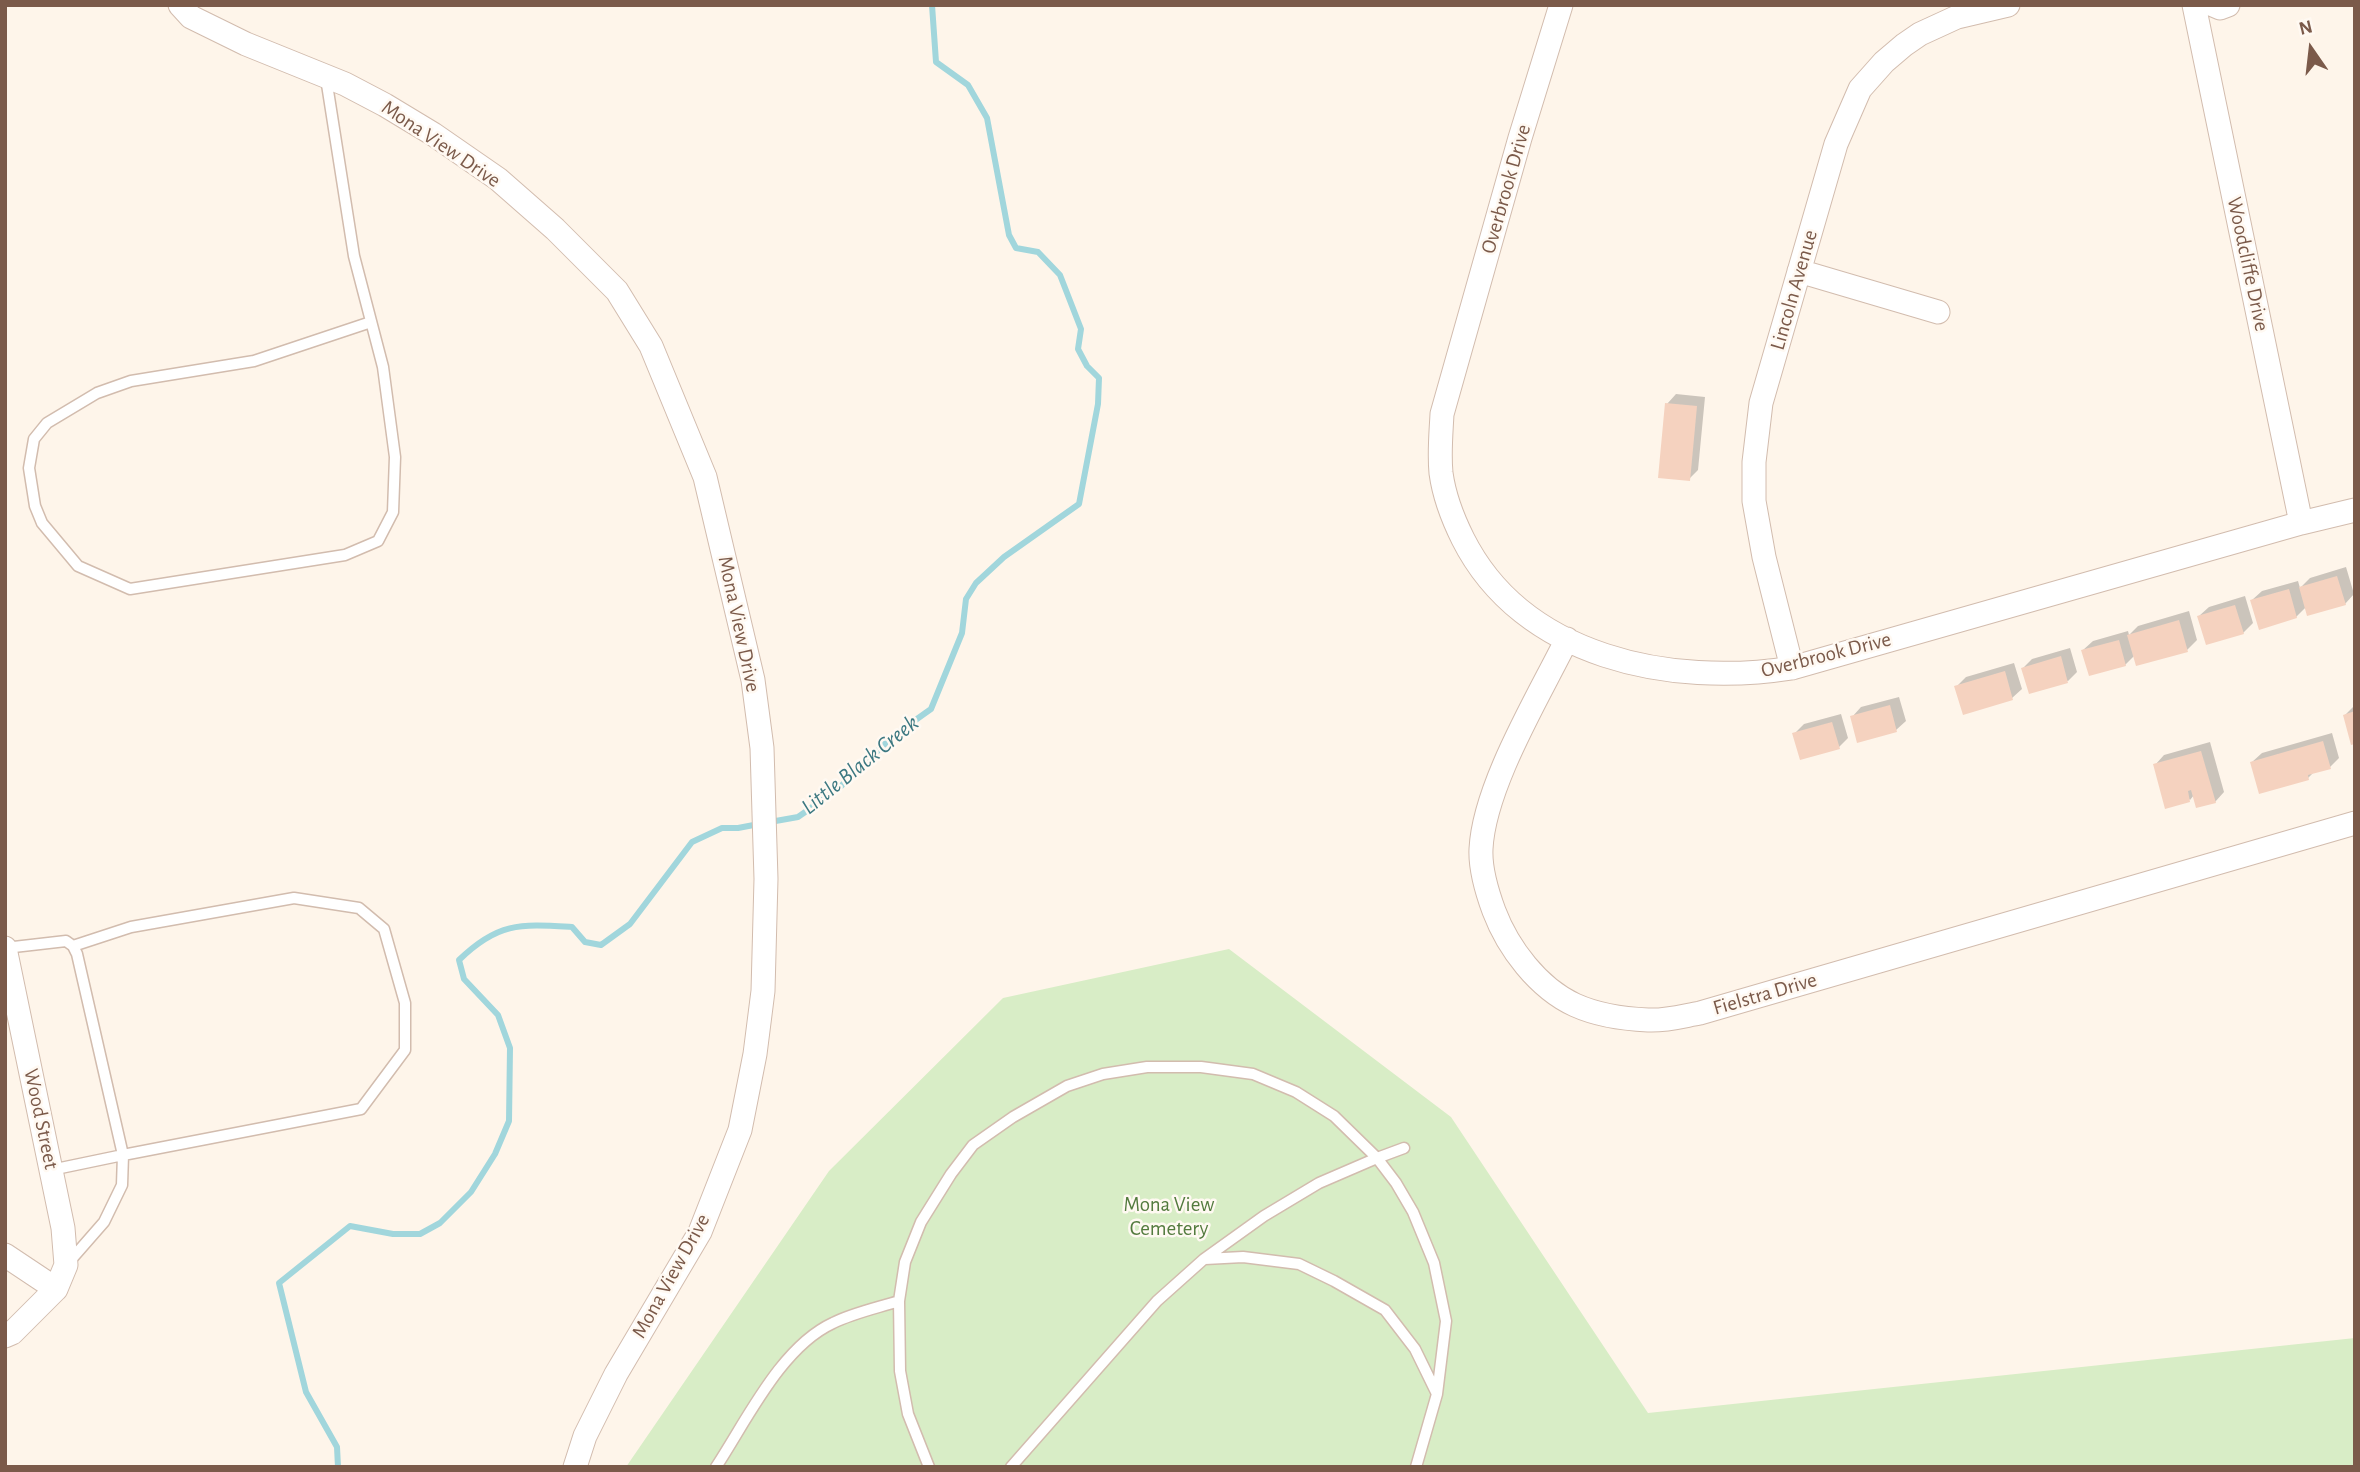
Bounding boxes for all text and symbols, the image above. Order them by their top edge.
north arrow [2276,14,2346,84]
text: N [2297,17,2315,39]
street label: Mona View Drive [377,95,505,193]
street label: Overbrook Drive [1476,122,1536,256]
street label: Woodcliffe Drive [2221,194,2275,334]
street label: Lincoln Avenue [1765,227,1823,353]
street label: Mona View Drive [712,554,766,694]
street label: Overbrook Drive [1758,627,1894,683]
water label: Little Black Creek [796,709,924,821]
street label: Fielstra Drive [1710,967,1820,1021]
street label: Wood Street [18,1066,64,1172]
park label: Mona View Cemetery [1123,1192,1215,1242]
street label: Mona View Drive [626,1209,716,1343]

